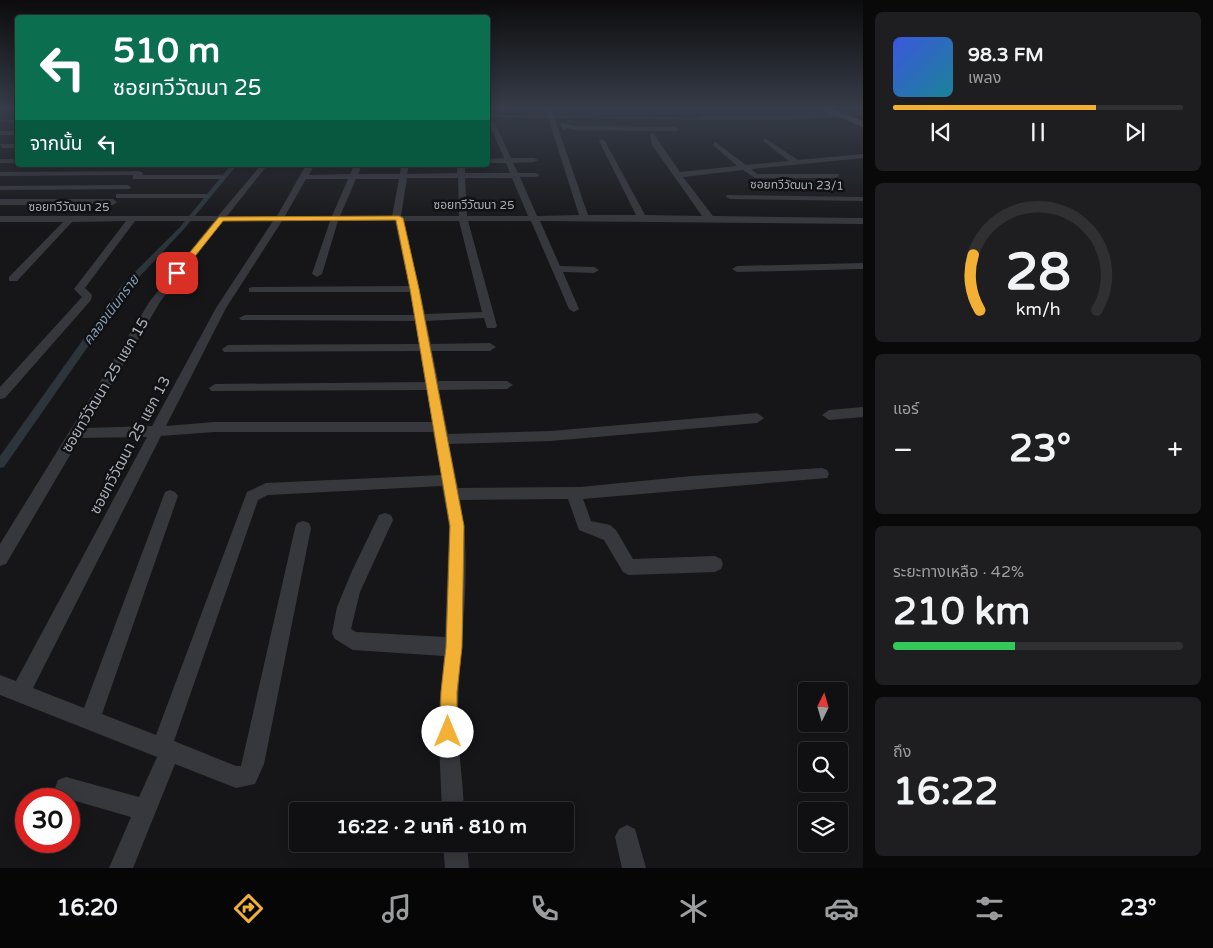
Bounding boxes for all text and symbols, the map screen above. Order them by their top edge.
text: 510 m [113,30,220,72]
icon: left [30,35,95,100]
text: 98.3 FM [968,44,1044,66]
text: เพลง [968,68,1001,88]
text: ซอยทวีวัฒนา 25 [113,75,262,101]
icon: previous [927,118,955,146]
icon: pause [1024,118,1052,146]
icon: next [1121,118,1149,146]
icon: left [93,130,121,158]
text: จากนั้น [30,133,83,155]
street label: ซอยทวีวัฒนา 23/1 [750,177,844,193]
street label: ซอยทวีวัฒนา 25 [433,198,515,212]
street label: ซอยทวีวัฒนา 25 [28,200,110,214]
text: 28 [1005,241,1071,304]
pin [156,252,198,294]
icon: arrive [163,259,191,287]
water label: คลองเนินทราย [79,271,144,348]
text: km/h [1016,299,1060,320]
street label: ซอยทวีวัฒนา 25 แยก 15 [58,314,152,456]
street label: ซอยทวีวัฒนา 25 แยก 13 [86,373,174,517]
text: แอร์ [893,399,919,419]
text: 23° [1009,426,1071,472]
text: − [893,433,913,467]
text: + [1167,433,1183,467]
text: ระยะทางเหลือ · 42% [893,562,1024,582]
text: 210 km [893,589,1030,635]
north arrow [798,682,848,732]
map controls [798,682,848,852]
position arrow [421,705,473,757]
button: search [798,742,848,792]
text: ถึง [893,742,911,762]
text: 16:22 [893,769,998,815]
speed limit sign: 30 [15,788,80,853]
button: layers [798,802,848,852]
text: 16:22 · 2 นาที · 810 m [336,816,527,838]
icon: directions [231,891,266,926]
icon: music [379,891,414,926]
icon: phone [527,891,562,926]
icon: climate [676,891,711,926]
icon: car [824,891,859,926]
icon: filters [972,891,1007,926]
text: 16:20 [57,895,118,921]
text: 23° [1120,895,1156,921]

